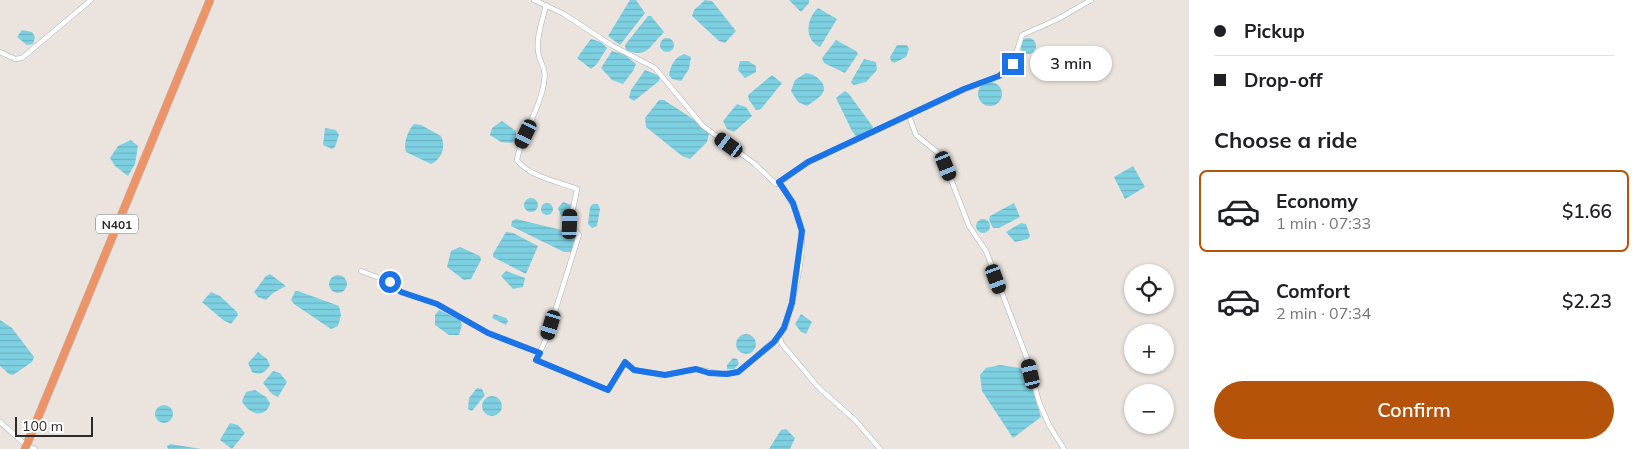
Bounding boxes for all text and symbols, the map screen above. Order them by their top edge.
text: Pickup [1244,19,1305,43]
callout: 3 min [1030,46,1113,82]
route end [1002,53,1024,75]
text: 3 min [1050,53,1092,73]
text: Drop-off [1244,68,1322,92]
car [512,117,539,151]
text: Choose a ride [1214,126,1357,154]
car [712,130,745,160]
car [933,149,958,183]
icon: car [1216,189,1261,234]
text: Economy [1276,189,1358,213]
text: $1.66 [1562,199,1612,223]
car [561,209,578,239]
text: 1 min · 07:33 [1276,213,1371,233]
road number: N401 [96,214,138,233]
car [983,262,1008,296]
map controls [1124,264,1174,434]
button: locate [1124,264,1174,314]
route start [379,271,401,293]
icon: car [1216,279,1261,324]
text: Comfort [1276,279,1350,303]
text: $2.23 [1562,289,1612,313]
text: 2 min · 07:34 [1276,303,1371,323]
car [539,308,562,342]
button: + [1124,324,1174,374]
car [1020,358,1041,390]
button: Confirm [1214,381,1614,439]
button: − [1124,384,1174,434]
scale bar [15,414,92,437]
text: 100 m [22,417,63,435]

